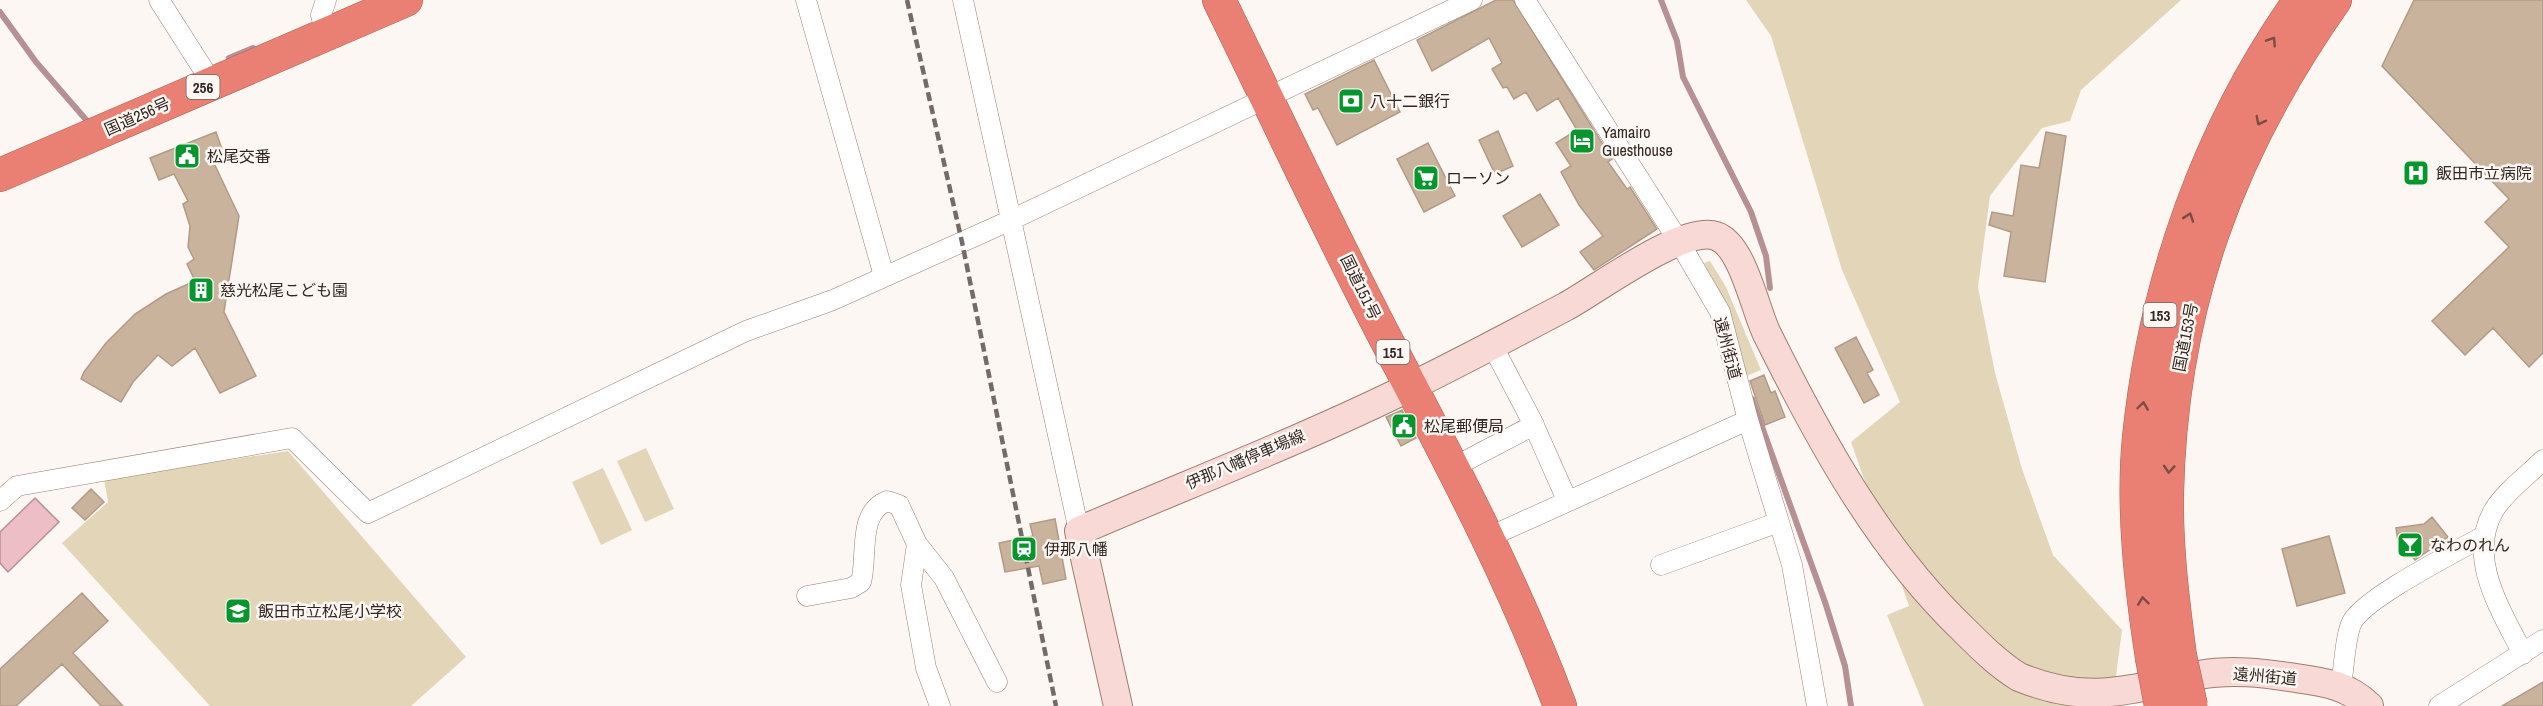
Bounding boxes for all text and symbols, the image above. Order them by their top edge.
one-way arrow [2265,37,2276,48]
road number: 256 [186,75,220,99]
bank icon: 八十二銀行 [1336,86,1366,116]
place label: 八十二銀行 [1370,90,1450,112]
street label: 国道256号 [101,92,173,140]
one-way arrow [2256,115,2267,125]
place label: Yamairo Guesthouse [1602,121,1673,161]
hotel icon: Yamairo Guesthouse [1567,126,1597,156]
public building icon: 松尾交番 [172,141,202,171]
place label: 松尾交番 [207,145,271,167]
hospital icon: 飯田市立病院 [2401,158,2431,188]
place label: 飯田市立病院 [2436,162,2532,184]
supermarket icon: ローソン [1411,163,1441,193]
place label: ローソン [1446,167,1510,189]
one-way arrow [2181,212,2194,223]
street label: 国道151号 [1336,251,1386,323]
building icon: 慈光松尾こども園 [186,275,216,305]
place label: 慈光松尾こども園 [220,279,348,301]
street label: 国道153号 [2168,301,2202,373]
road number: 153 [2144,303,2176,327]
street label: 遠州街道 [1709,314,1747,382]
road number: 151 [1376,340,1410,364]
one-way arrow [2137,402,2149,411]
public building icon: 松尾郵便局 [1389,411,1419,441]
place label: 松尾郵便局 [1424,415,1504,437]
street label: 伊那八幡停車場線 [1182,424,1308,494]
one-way arrow [2162,465,2175,474]
bar icon: なわのれん [2395,530,2425,560]
station icon: 伊那八幡 [1009,534,1039,564]
place label: なわのれん [2430,534,2510,556]
place label: 伊那八幡 [1044,538,1108,560]
school or university icon: 飯田市立松尾小学校 [223,596,253,626]
one-way arrow [2137,596,2150,605]
place label: 飯田市立松尾小学校 [258,600,402,622]
street label: 遠州街道 [2232,662,2298,690]

